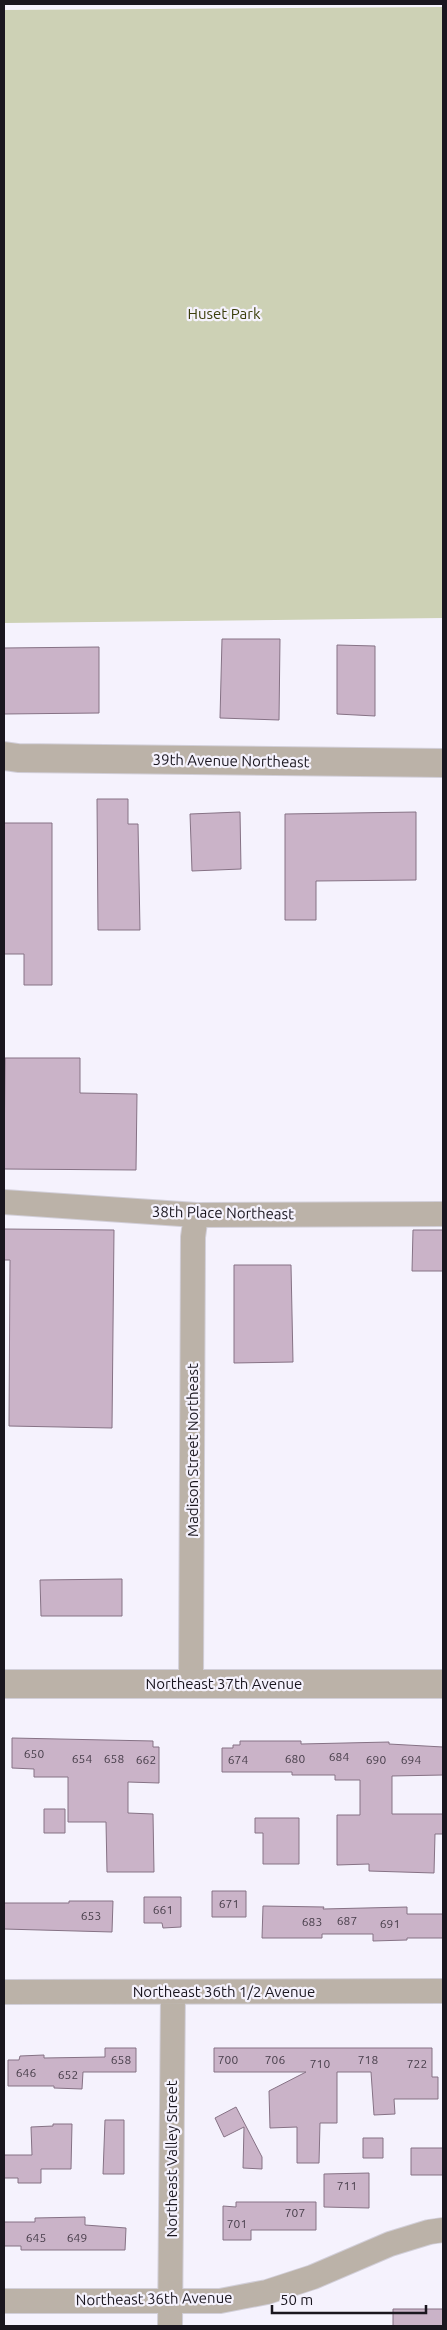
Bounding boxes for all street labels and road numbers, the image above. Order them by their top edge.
street label: 39th Avenue Northeast [152,751,310,770]
street label: 38th Place Northeast [152,1203,294,1222]
street label: Madison Street Northeast [184,1363,201,1537]
street label: Northeast 37th Avenue [146,1675,302,1692]
street label: Northeast 36th 1/2 Avenue [133,1983,315,2000]
street label: Northeast Valley Street [163,2080,180,2238]
street label: Northeast 36th Avenue [75,2289,233,2308]

